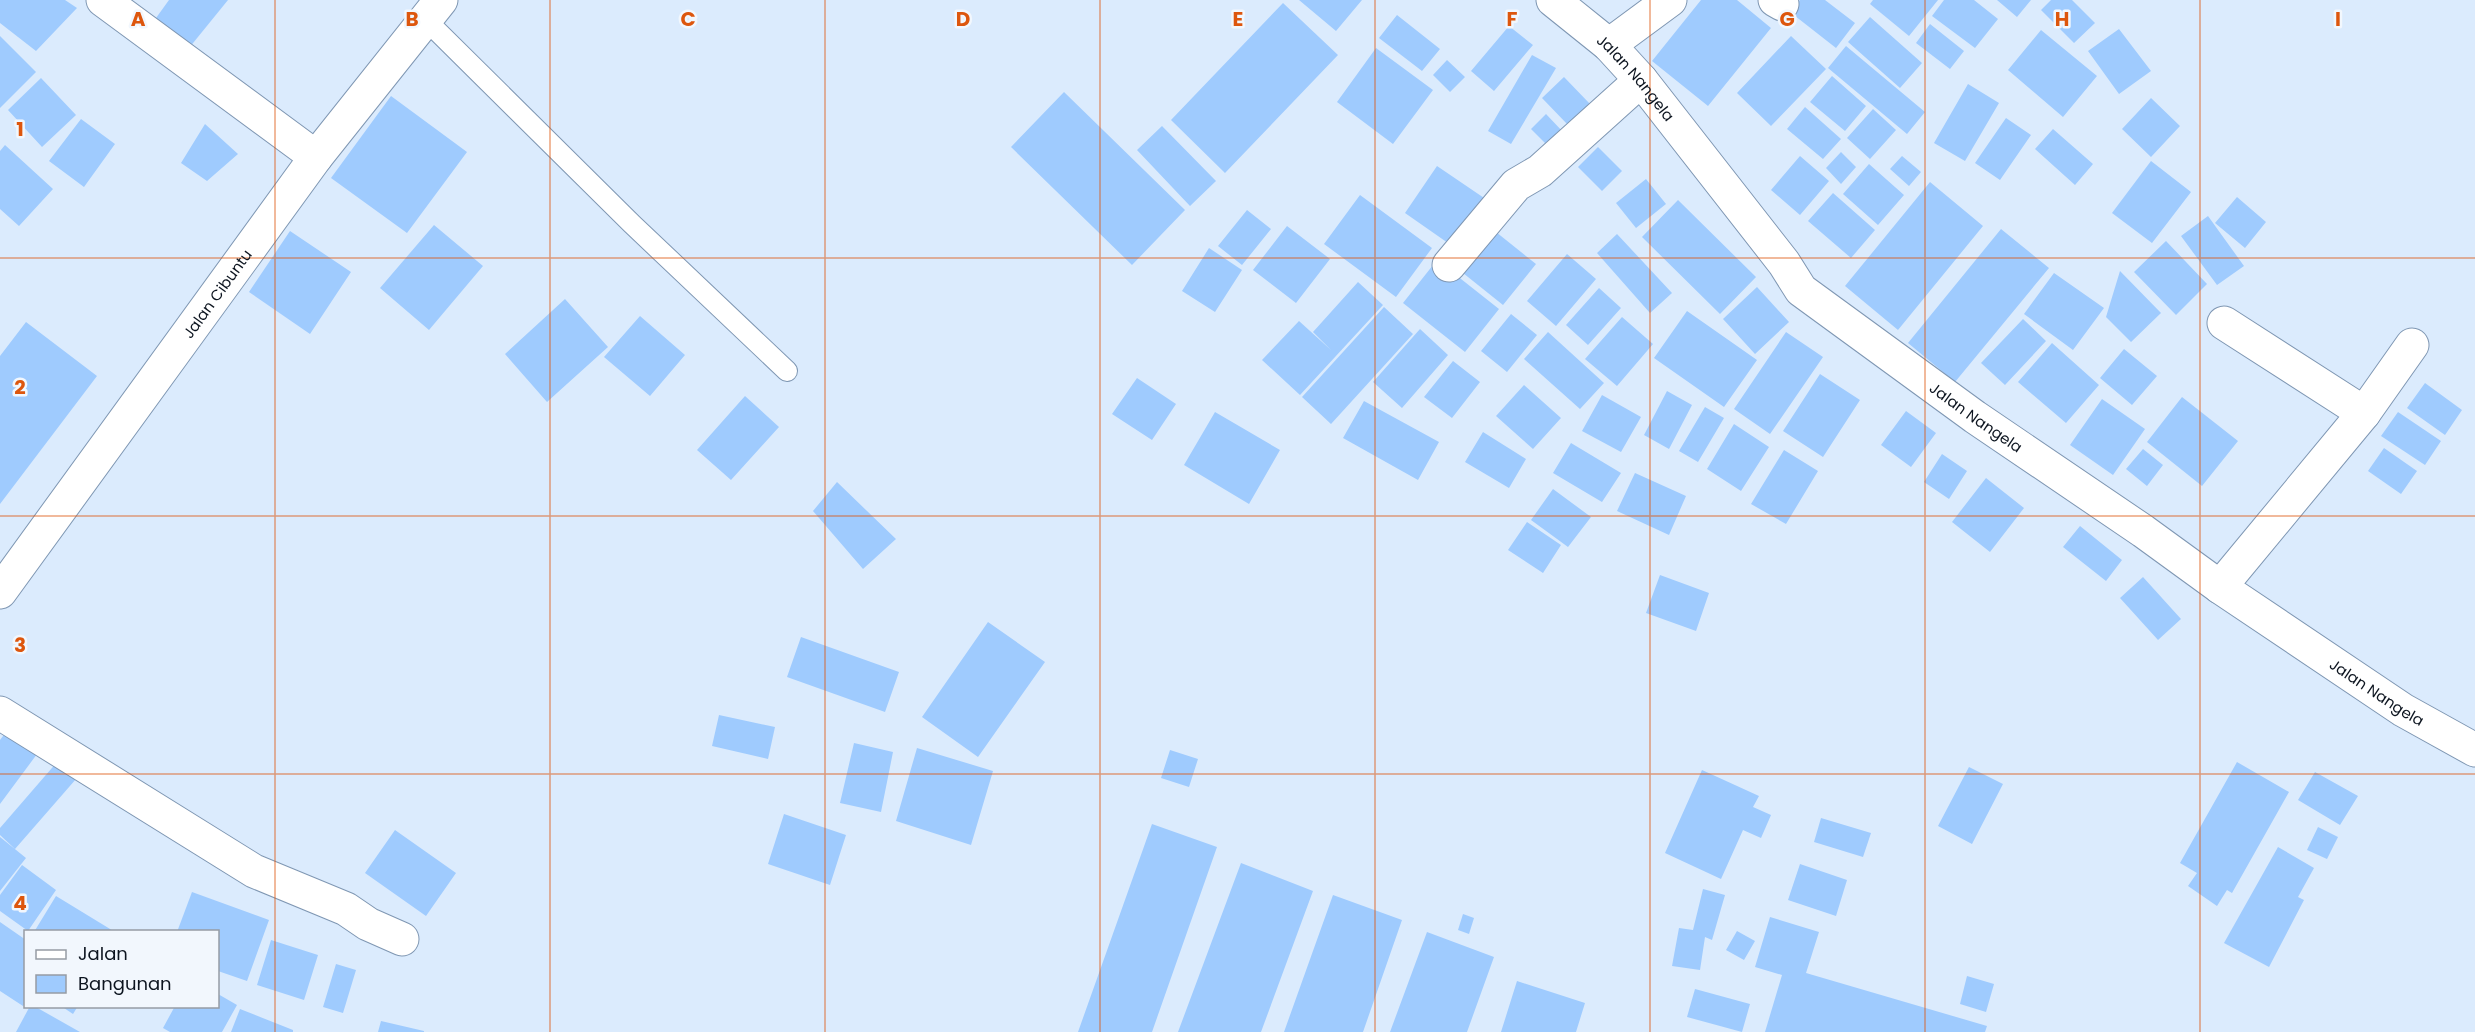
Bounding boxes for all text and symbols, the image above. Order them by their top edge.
text: A [131,5,146,33]
text: B [405,5,419,33]
text: C [680,5,696,33]
text: D [956,5,970,33]
text: E [1233,5,1243,33]
text: F [1507,5,1518,33]
text: G [1779,5,1795,33]
text: H [2055,5,2069,33]
text: I [2335,5,2341,33]
street label: Jalan Nangela [1593,29,1680,125]
text: 1 [16,115,24,143]
street label: Jalan Cibuntu [177,245,256,342]
text: 2 [14,373,26,401]
street label: Jalan Nangela [1926,377,2027,457]
text: 3 [14,631,26,659]
street label: Jalan Nangela [2326,653,2428,730]
text: 4 [13,889,27,917]
legend [24,930,219,1008]
text: Jalan [78,941,128,966]
text: Bangunan [78,971,172,996]

